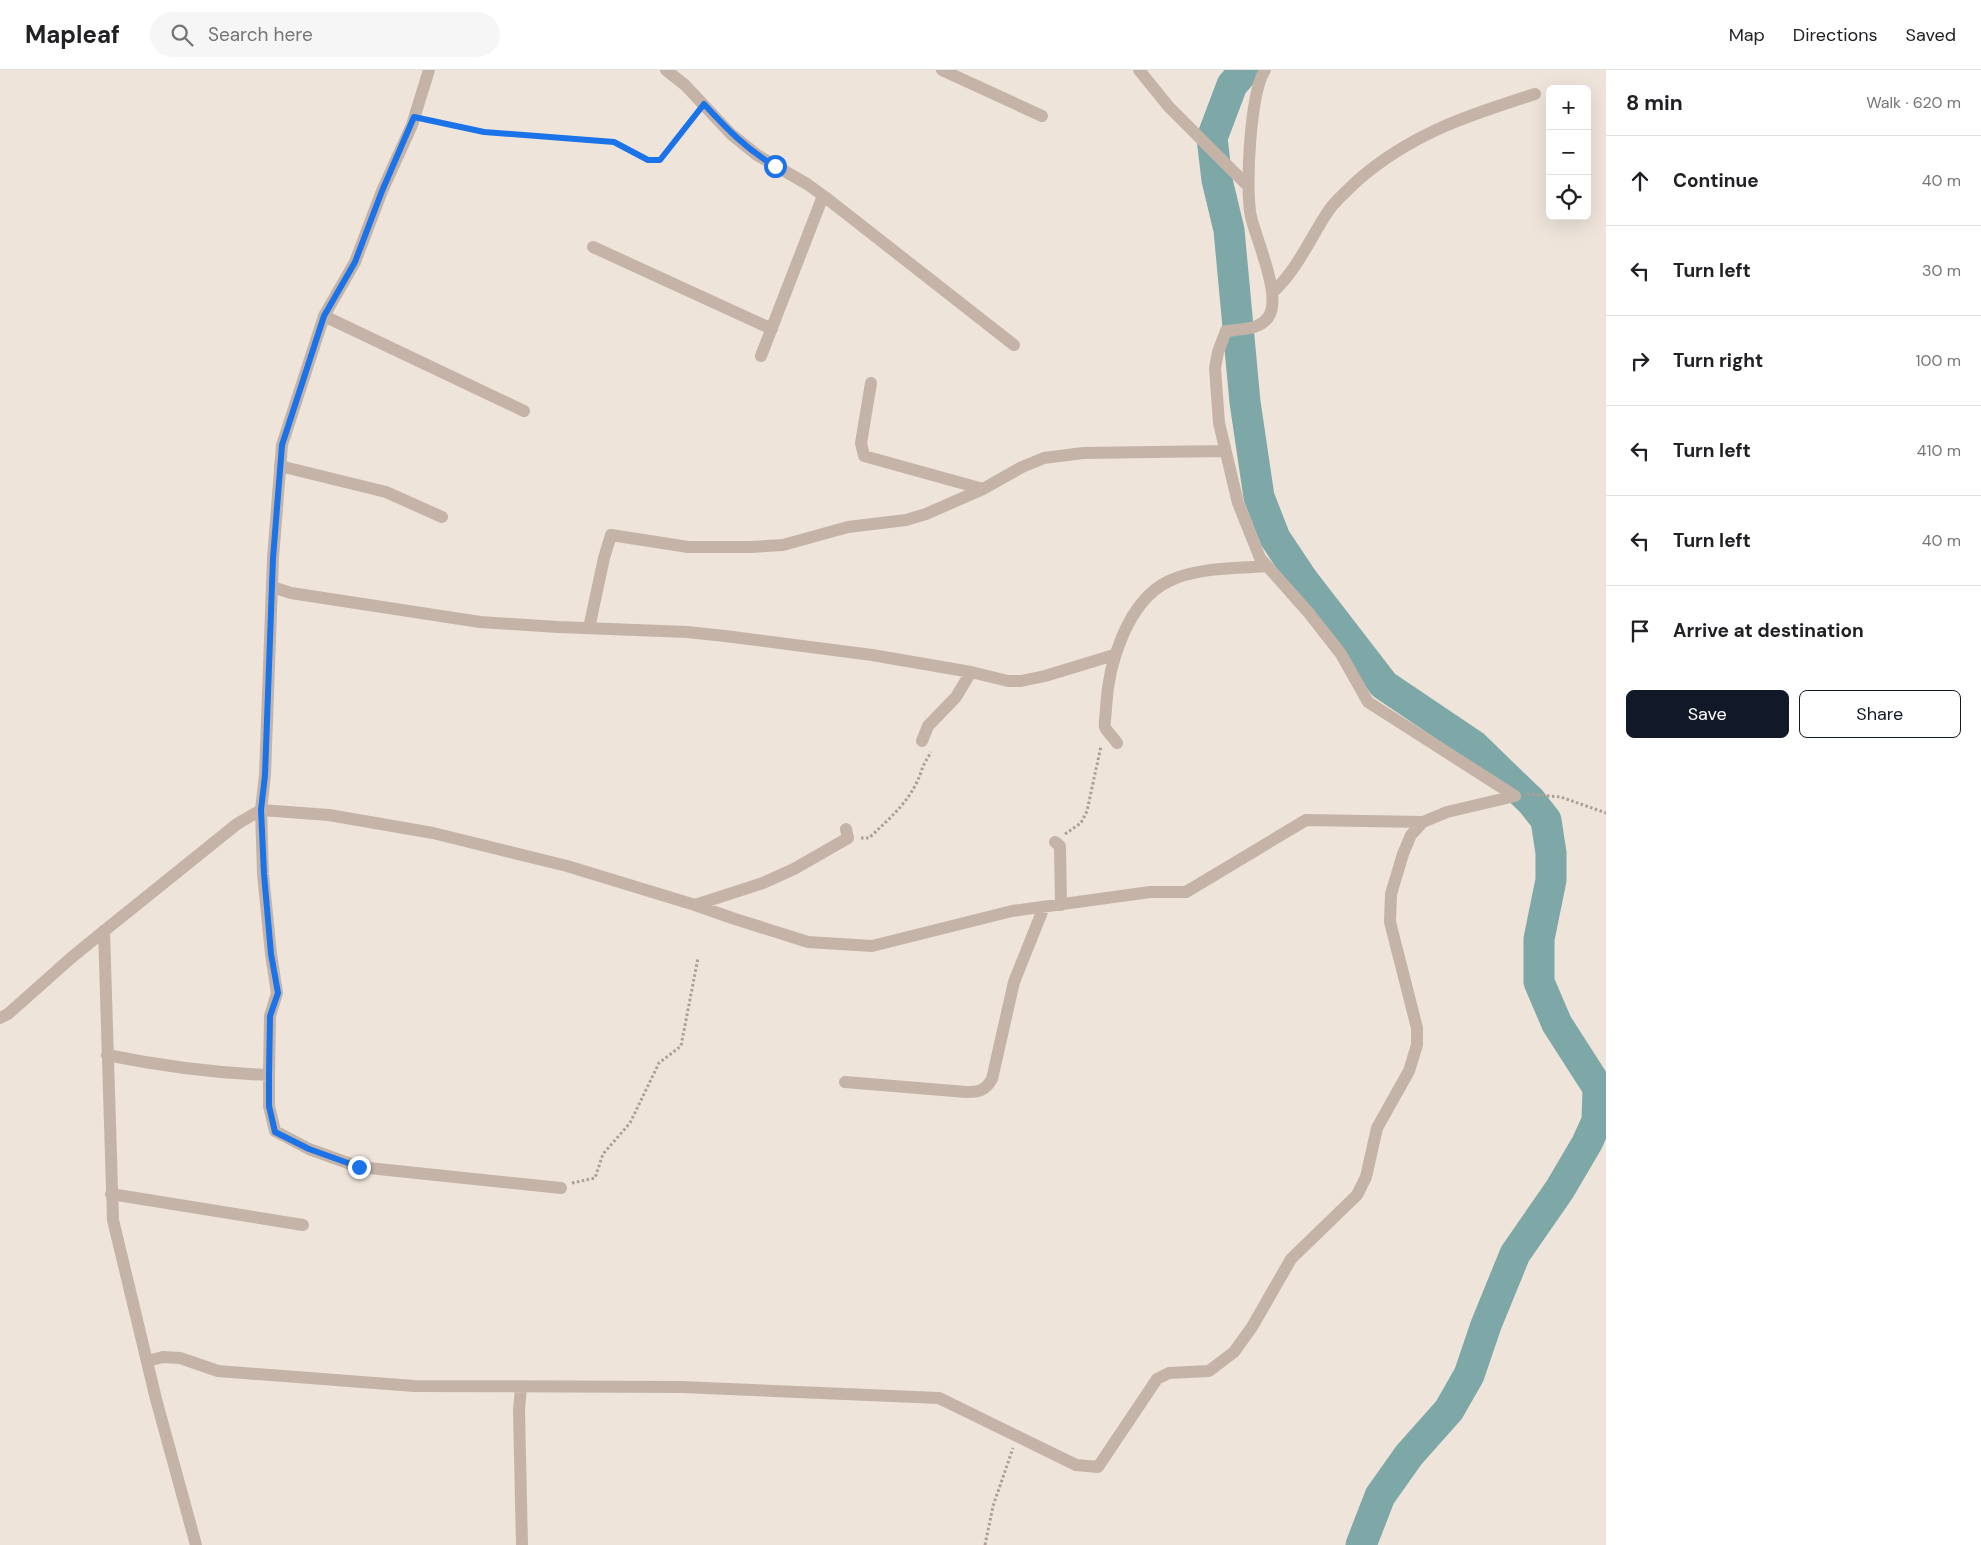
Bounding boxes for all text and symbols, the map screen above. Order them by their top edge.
search box [150,12,500,57]
text: Mapleaf [25,19,120,50]
icon: search [168,21,196,49]
text: Search here [208,22,313,47]
text: Map [1729,23,1765,47]
text: Directions [1793,23,1878,47]
text: Saved [1906,23,1956,47]
map controls [1546,85,1591,220]
button: + [1546,85,1591,130]
text: 8 min [1626,89,1683,117]
text: Walk · 620 m [1866,92,1961,113]
button: − [1546,130,1591,175]
route start [764,155,787,178]
icon: ahead [1626,167,1654,195]
text: Continue [1673,168,1759,193]
text: 40 m [1922,170,1961,191]
button: locate [1546,175,1591,220]
icon: left [1626,257,1654,285]
text: Turn left [1673,258,1751,283]
text: 30 m [1922,260,1961,281]
icon: right [1626,347,1654,375]
text: Turn right [1673,348,1763,373]
text: 100 m [1916,350,1961,371]
icon: left [1626,437,1654,465]
text: Turn left [1673,438,1751,463]
text: 410 m [1917,440,1961,461]
icon: left [1626,527,1654,555]
text: Turn left [1673,528,1751,553]
text: 40 m [1922,530,1961,551]
icon: arrive [1626,617,1654,645]
text: Arrive at destination [1673,618,1864,643]
button: Save [1626,690,1789,738]
button: Share [1799,690,1961,738]
route end [348,1156,371,1179]

